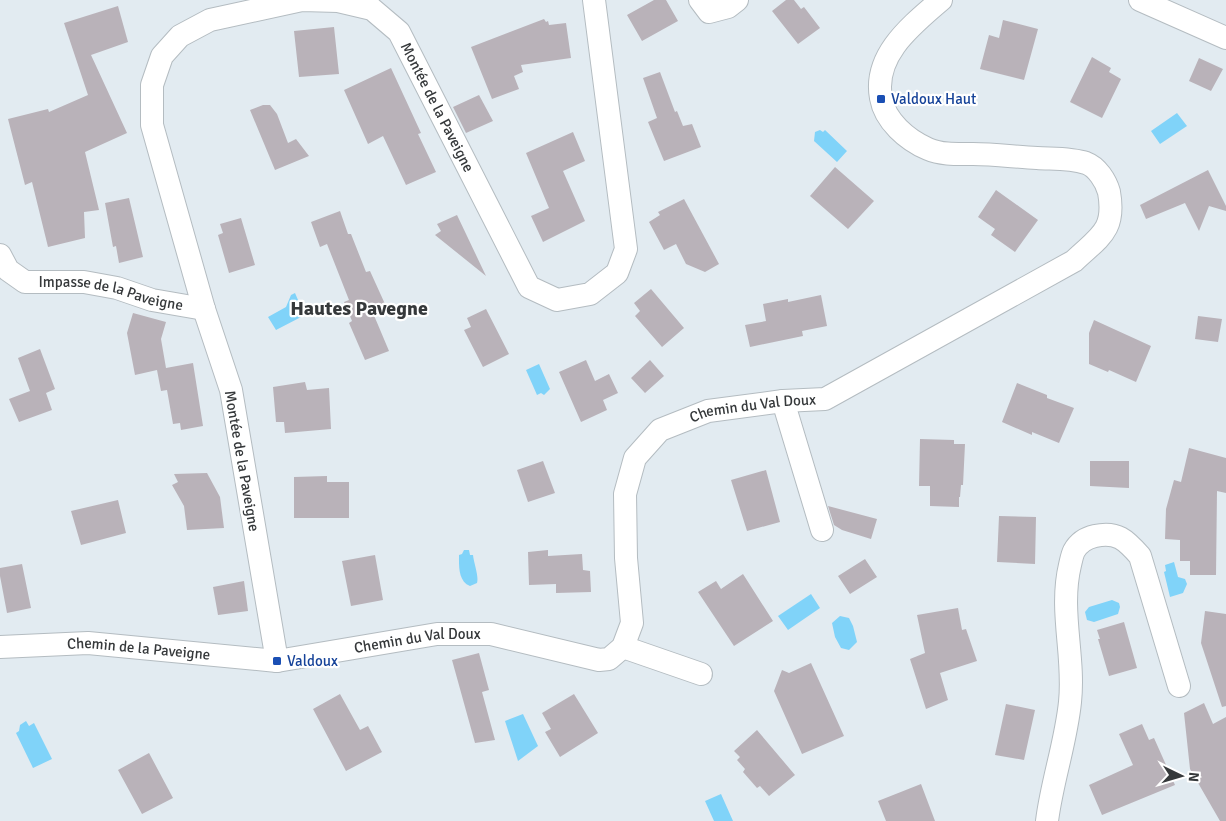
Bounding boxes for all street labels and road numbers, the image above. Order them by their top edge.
street label: Montée de la Paveigne [397,39,478,175]
street label: Impasse de la Paveigne [38,273,184,314]
street label: Montée de la Paveigne [221,389,263,533]
street label: Chemin du Val Doux [687,390,816,426]
street label: Chemin du Val Doux [353,625,481,657]
street label: Chemin de la Paveigne [67,634,211,664]

